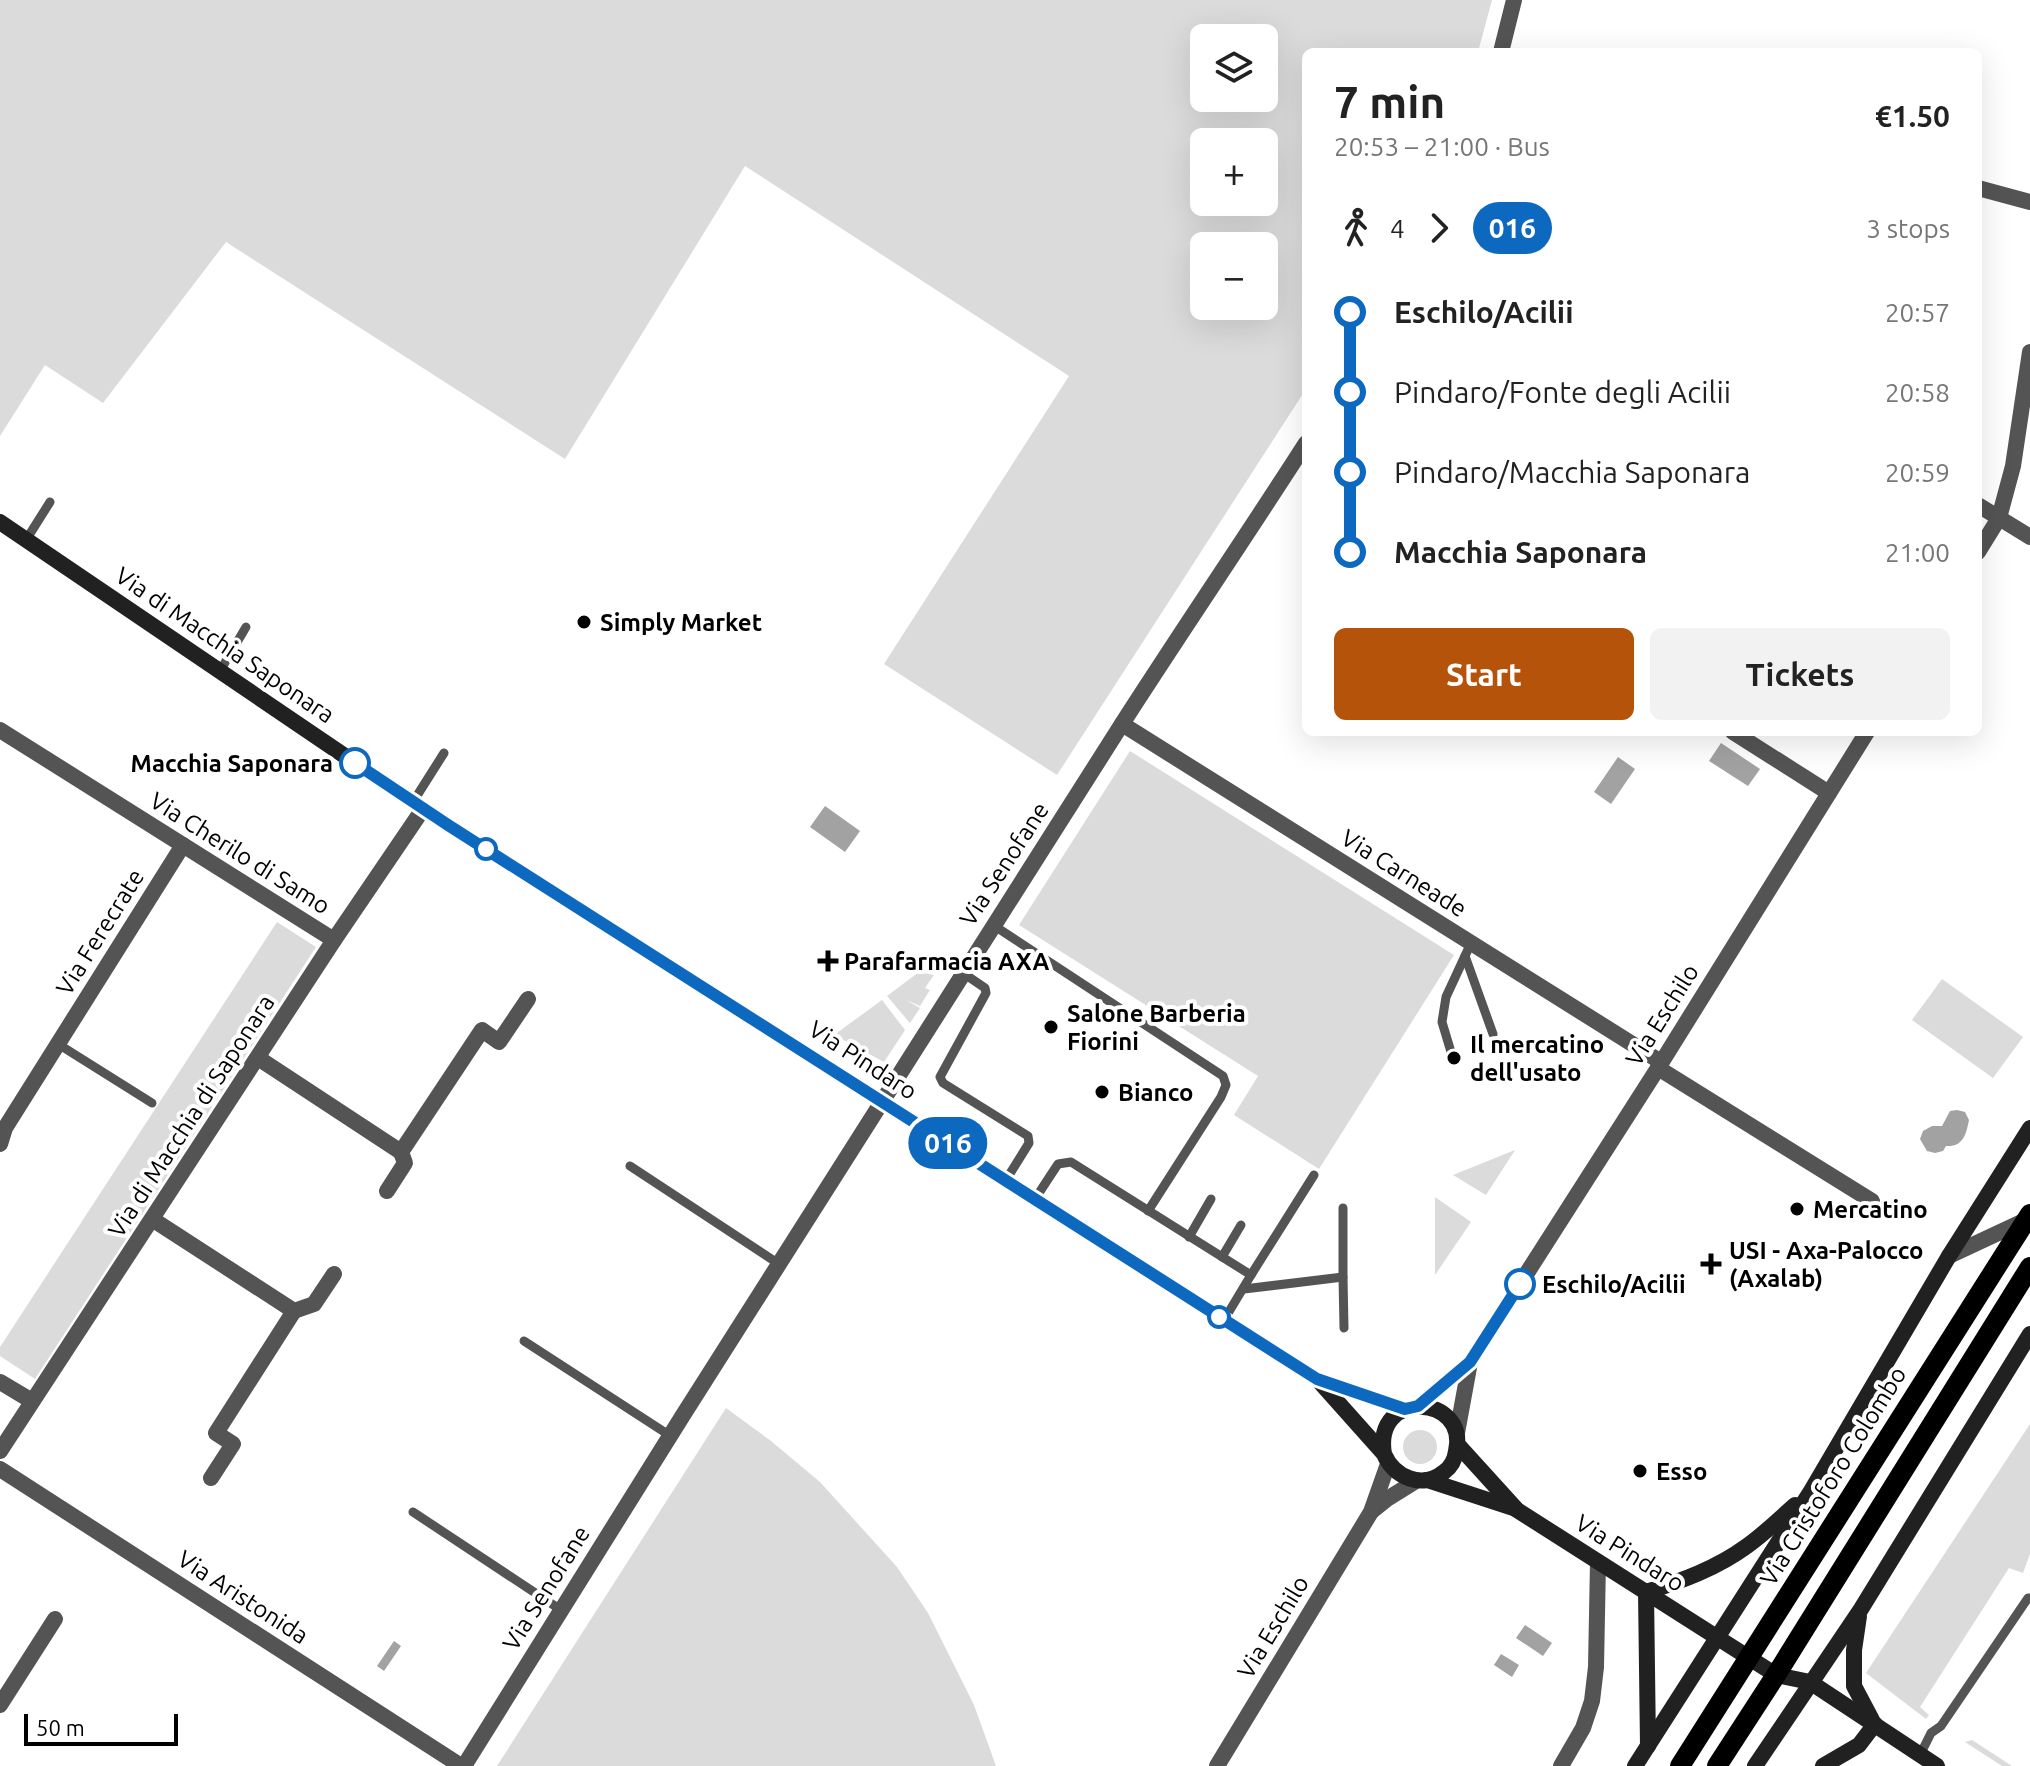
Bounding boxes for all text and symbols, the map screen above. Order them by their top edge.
map controls [1190,24,1278,320]
button: layers [1190,24,1278,112]
text: 7 min [1334,77,1445,126]
text: €1.50 [1875,99,1950,133]
button: + [1190,128,1278,216]
text: 20:53 – 21:00 · Bus [1334,132,1550,161]
icon: walk [1334,206,1378,250]
icon: forward [1417,206,1461,250]
text: 016 [1489,212,1536,243]
text: 4 [1390,214,1405,243]
text: 3 stops [1866,214,1950,243]
button: − [1190,232,1278,320]
text: Eschilo/Acilii [1394,295,1574,329]
text: 20:57 [1885,298,1950,327]
text: Pindaro/Fonte degli Acilii [1394,375,1731,409]
text: 20:58 [1885,378,1950,407]
text: Pindaro/Macchia Saponara [1394,455,1750,489]
text: 20:59 [1885,458,1950,487]
text: Macchia Saponara [1394,535,1647,569]
text: 21:00 [1885,538,1950,567]
street label: Via di Macchia Saponara [110,562,340,728]
place label: Simply Market [600,609,762,636]
marker: Simply Market [575,613,593,631]
button: Start [1334,628,1634,720]
button: Tickets [1650,628,1950,720]
marker: Macchia Saponara [340,748,370,778]
place label: Macchia Saponara [131,750,333,777]
street label: Via Cherilo di Samo [145,787,335,919]
street label: Via Senofane [954,797,1054,931]
street label: Via Carneade [1336,824,1472,922]
unlabelled marker [475,838,497,860]
street label: Via Ferecrate [51,864,149,1000]
place label: Parafarmacia AXA [844,948,1049,975]
marker: Parafarmacia AXA [819,952,837,970]
street label: Via Eschilo [1620,959,1704,1071]
street label: Via di Macchia di Saponara [102,990,280,1242]
place label: Salone Barberia Fiorini [1067,1000,1246,1055]
street label: Via Pindaro [804,1015,922,1105]
marker: Salone Barberia Fiorini [1042,1018,1060,1036]
place label: Il mercatino dell'usato [1470,1031,1604,1086]
marker: Il mercatino dell'usato [1445,1049,1463,1067]
place label: Bianco [1118,1079,1193,1106]
marker: Bianco [1093,1083,1111,1101]
line badge: 016 [902,1117,994,1169]
text: 016 [924,1127,972,1158]
place label: Mercatino [1813,1196,1928,1223]
marker: Mercatino [1788,1200,1806,1218]
place label: USI - Axa-Palocco (Axalab) [1729,1237,1923,1292]
marker: USI - Axa-Palocco (Axalab) [1700,1253,1722,1275]
marker: Eschilo/Acilii [1505,1269,1535,1299]
place label: Eschilo/Acilii [1542,1271,1686,1298]
unlabelled marker [1208,1306,1230,1328]
street label: Via Cristoforo Colombo [1755,1362,1911,1590]
place label: Esso [1656,1458,1707,1485]
marker: Esso [1631,1462,1649,1480]
street label: Via Pindaro [1571,1509,1689,1597]
street label: Via Senofane [497,1521,595,1655]
street label: Via Aristonida [173,1545,313,1649]
street label: Via Eschilo [1232,1571,1314,1683]
scale bar [24,1710,178,1746]
text: 50 m [36,1715,85,1740]

